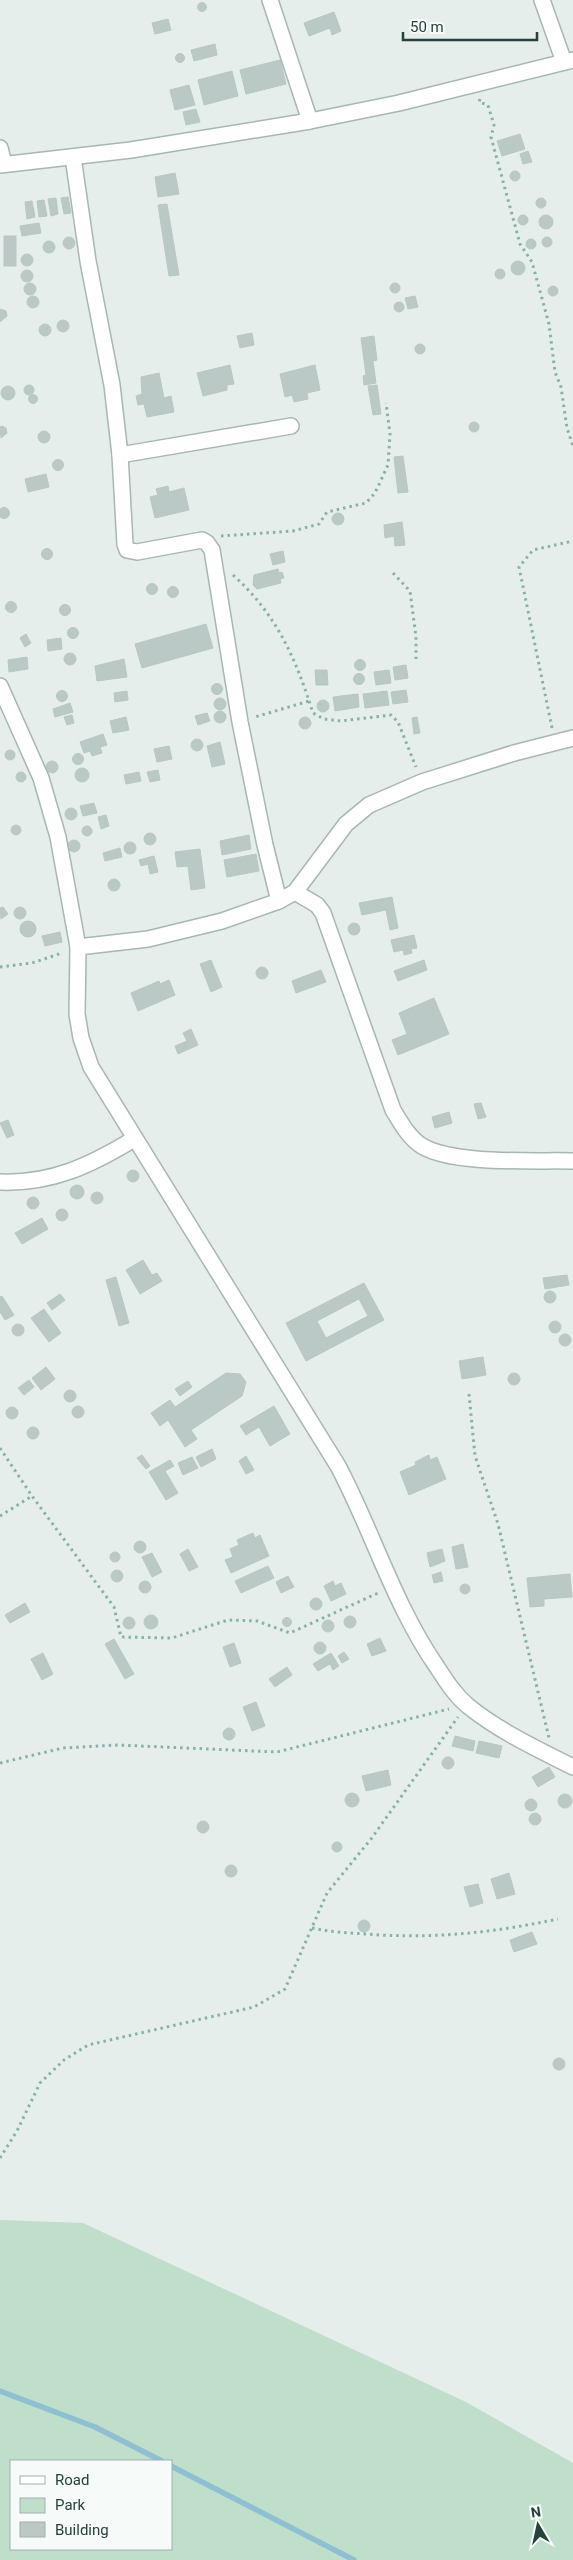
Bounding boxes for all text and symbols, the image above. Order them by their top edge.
scale bar [403,10,537,42]
text: 50 m [410,18,444,36]
legend [10,2460,172,2550]
text: Road [55,2471,89,2489]
text: Park [55,2496,86,2514]
north arrow [513,2500,563,2550]
text: N [530,2503,542,2521]
text: Building [55,2521,109,2539]

